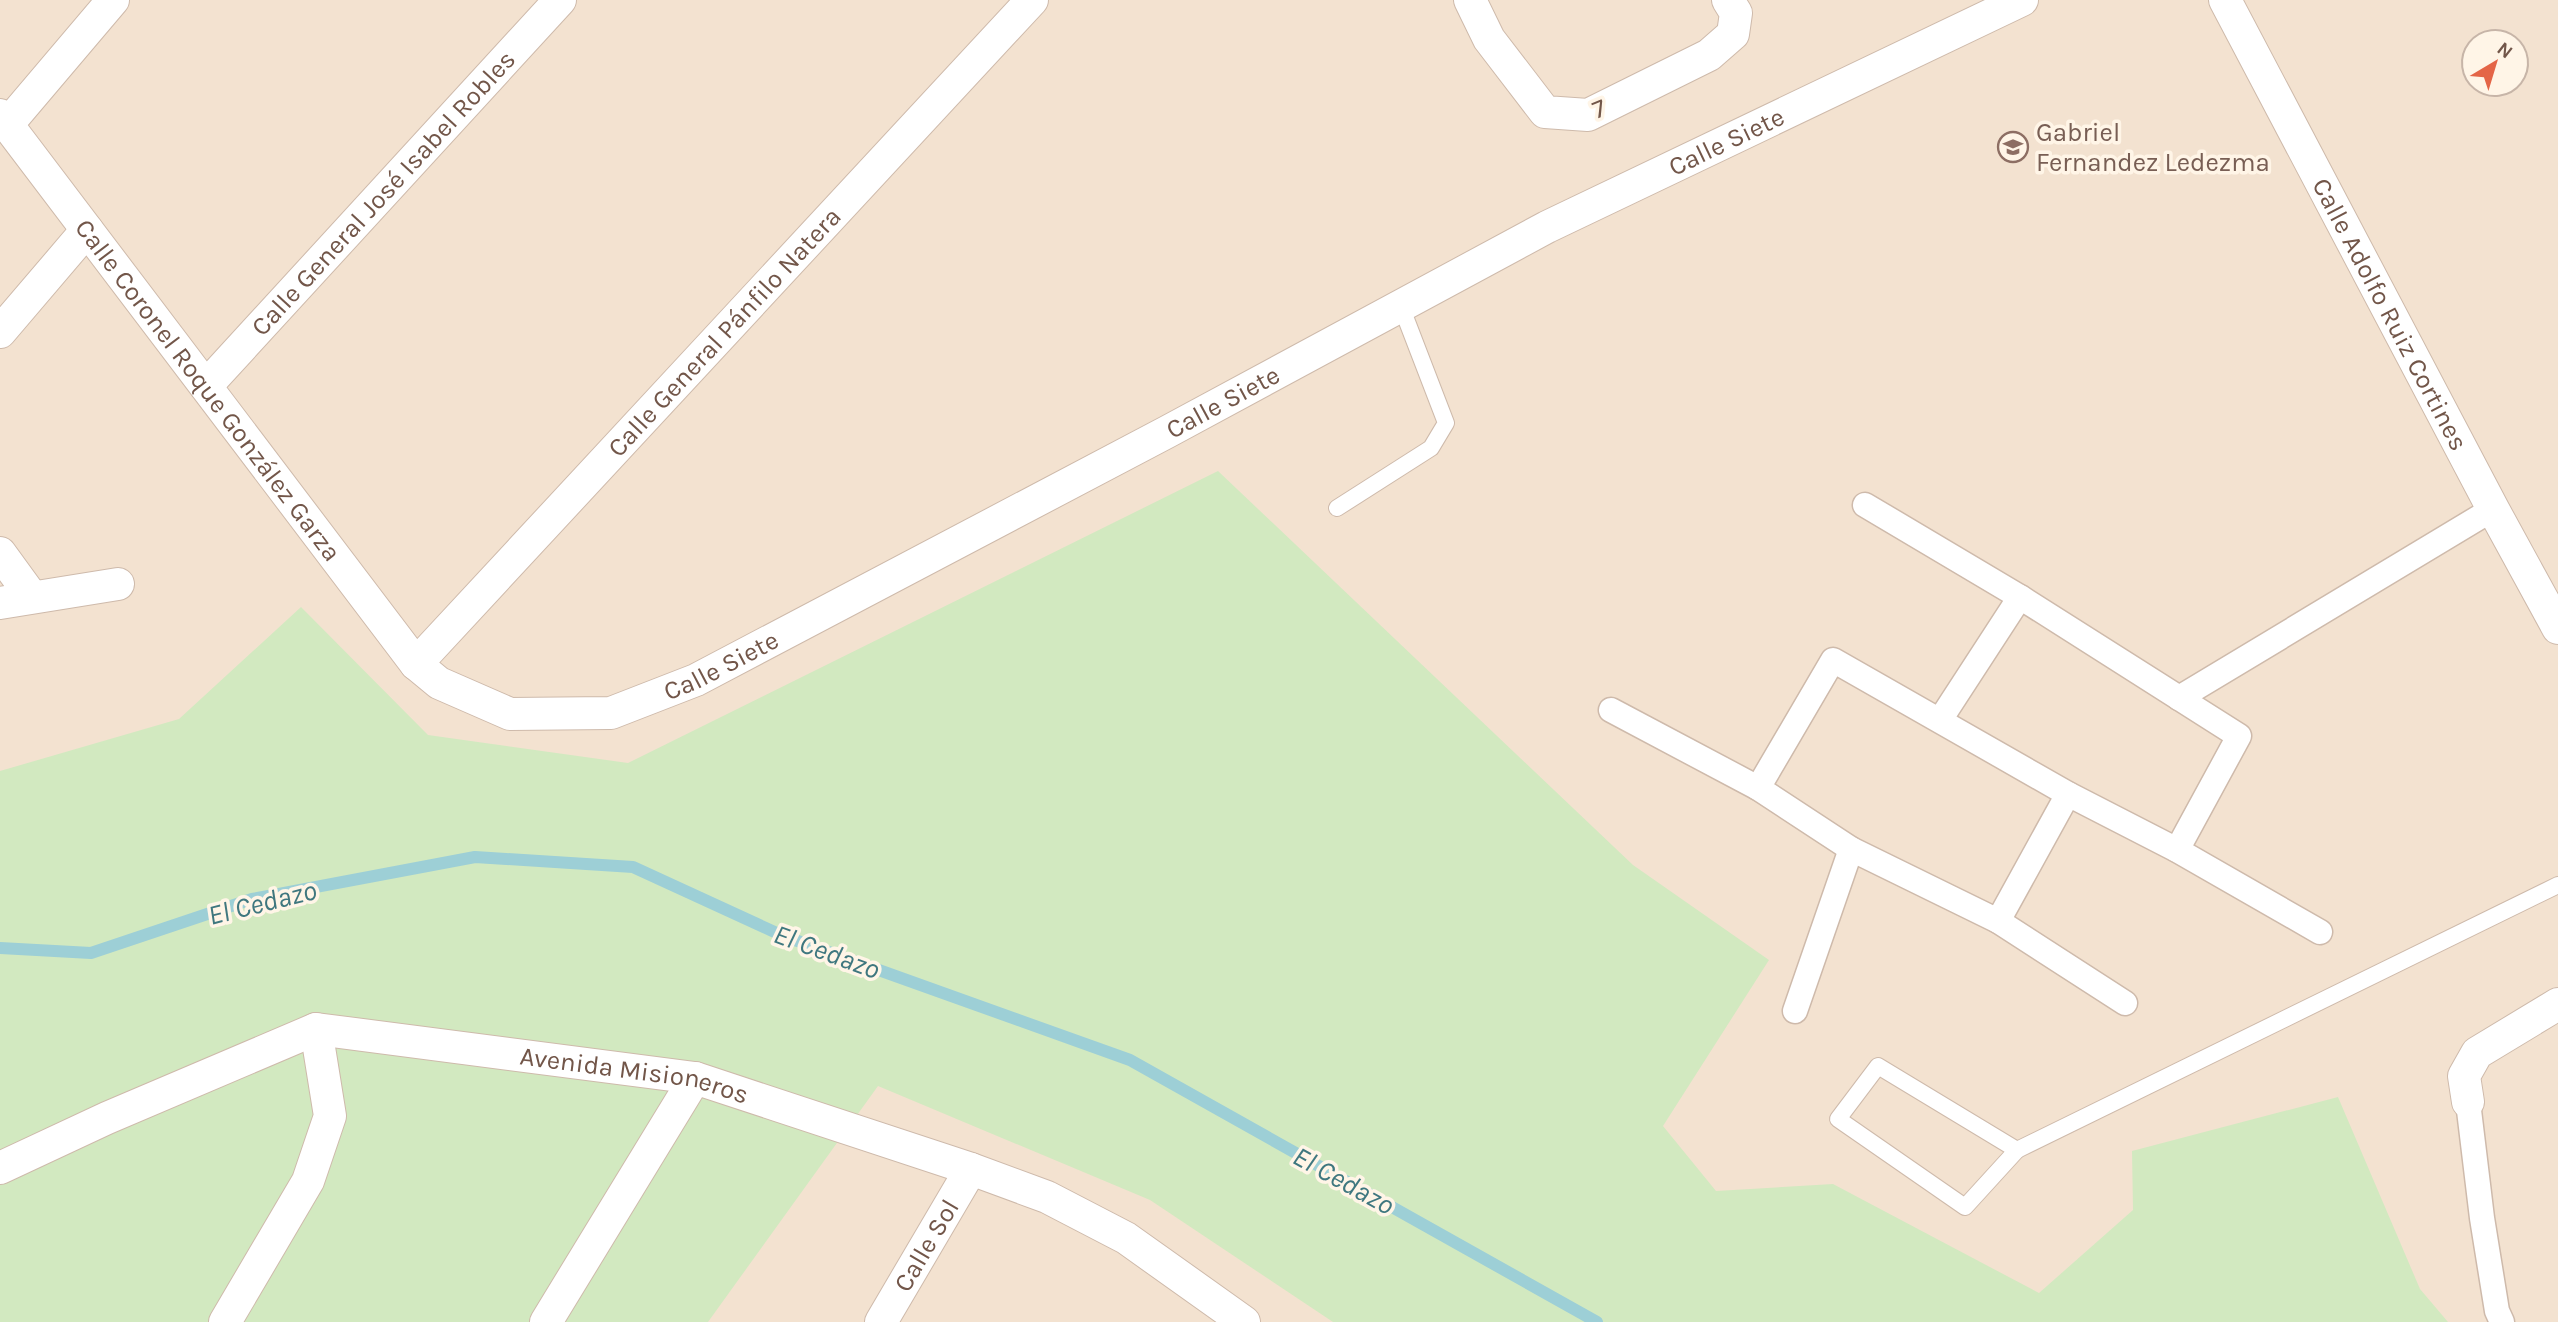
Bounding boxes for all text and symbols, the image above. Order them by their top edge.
north arrow [2460,28,2530,98]
text: N [2493,38,2517,63]
street label: Calle General José Isabel Robles [245,44,522,342]
street label: 7 [1588,92,1611,125]
street label: Calle Siete [1664,101,1789,183]
place label: Gabriel Fernandez Ledezma [2036,117,2270,178]
school or university icon: Gabriel Fernandez Ledezma [1996,130,2030,164]
street label: Calle Adolfo Ruiz Cortines [2306,173,2474,456]
street label: Calle General Pánfilo Natera [601,201,848,463]
street label: Calle Coronel Roque González Garza [68,213,347,567]
street label: Calle Siete [1161,359,1285,446]
street label: Calle Siete [659,624,784,707]
water label: El Cedazo [205,873,320,932]
water label: El Cedazo [769,917,885,986]
street label: Avenida Misioneros [518,1041,752,1111]
water label: El Cedazo [1287,1139,1400,1222]
street label: Calle Sol [887,1194,966,1297]

